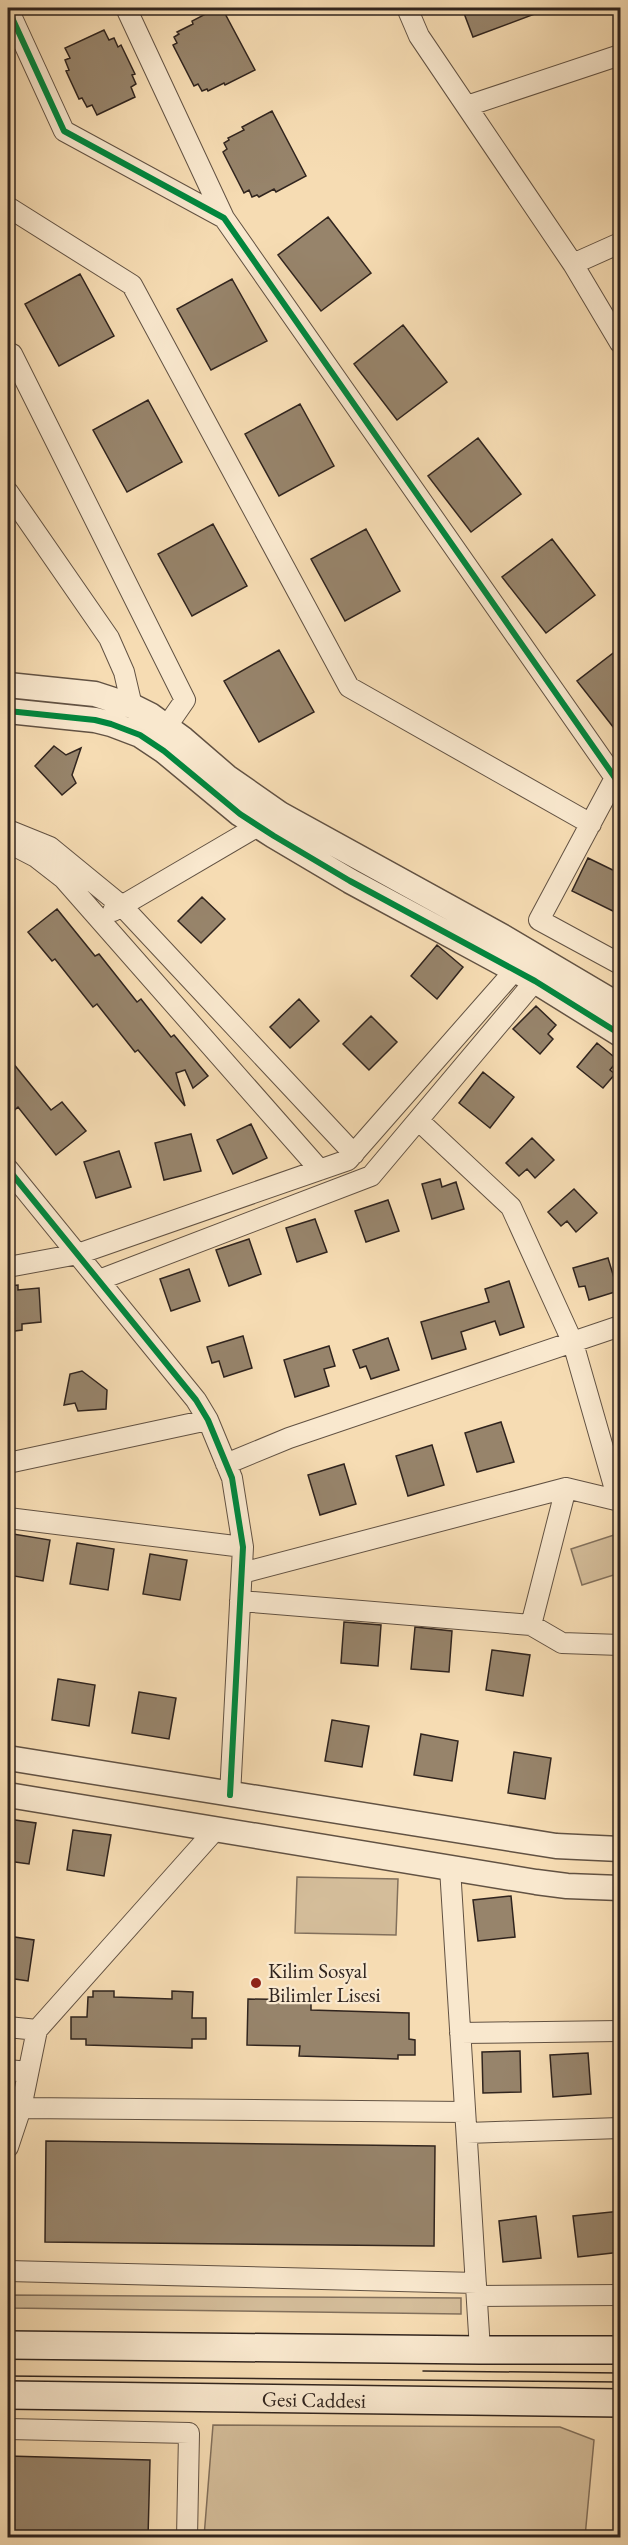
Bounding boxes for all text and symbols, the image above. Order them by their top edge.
place label: Kilim Sosyal Bilimler Lisesi [268,1957,381,2008]
marker: Kilim Sosyal Bilimler Lisesi [249,1976,263,1990]
street label: Gesi Caddesi [262,2385,366,2414]

